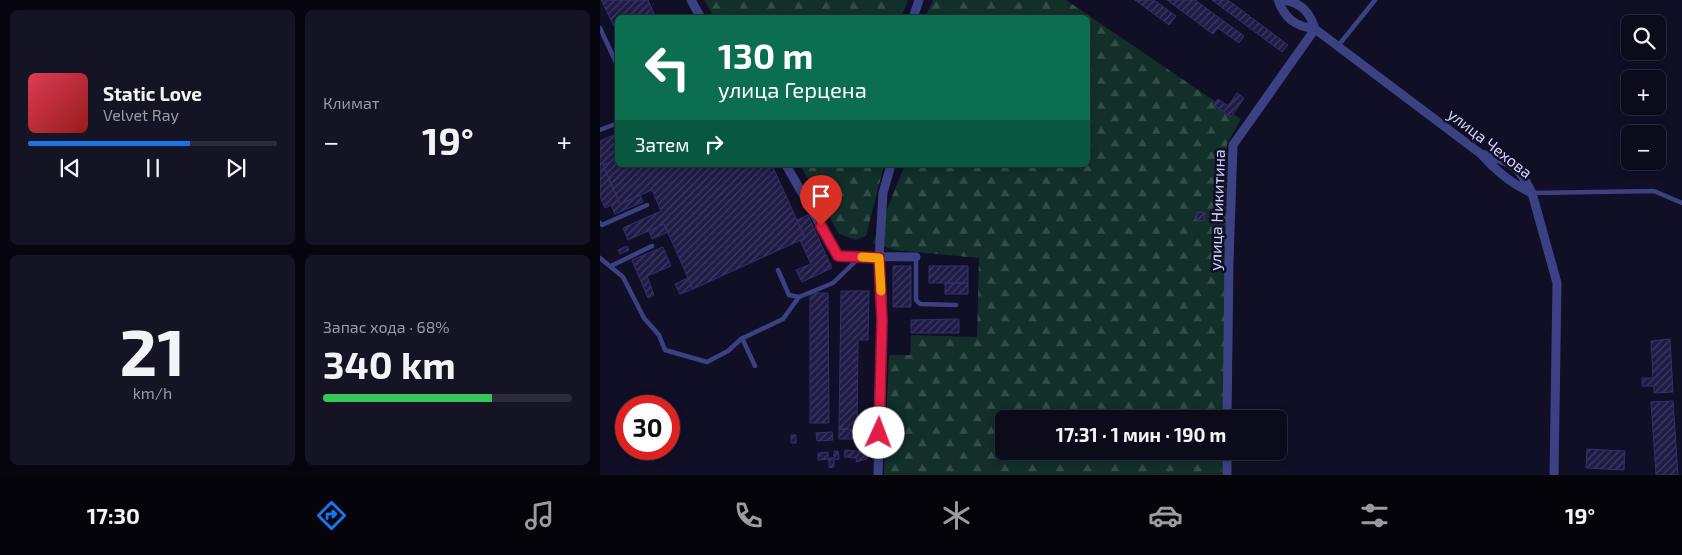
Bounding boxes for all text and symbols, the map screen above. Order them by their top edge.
map controls [1621,15,1666,170]
button: search [1621,15,1666,60]
text: 130 m [718,34,813,76]
icon: left [635,35,700,100]
button: + [1621,70,1666,115]
text: улица Герцена [718,76,867,102]
text: Static Love [103,82,202,105]
text: Климат [323,93,380,112]
street label: улица Чехова [1444,104,1536,182]
text: Velvet Ray [103,105,179,124]
text: 19° [422,117,474,163]
text: − [323,124,339,158]
text: + [557,124,572,158]
button: − [1621,125,1666,170]
icon: right [700,130,728,158]
text: Затем [635,133,690,156]
street label: улица Никитина [1205,149,1229,271]
icon: previous [56,154,84,182]
icon: pause [139,154,167,182]
icon: next [222,154,250,182]
pin [800,175,842,226]
icon: arrive [807,182,835,210]
text: 21 [120,311,185,389]
text: Запас хода · 68% [323,317,450,336]
text: 340 km [323,341,456,387]
text: km/h [133,383,172,402]
speed limit sign: 30 [615,395,680,460]
position arrow [852,406,904,458]
text: 17:31 · 1 мин · 190 m [1056,423,1226,446]
icon: directions [314,498,349,533]
icon: music [522,498,557,533]
icon: phone [731,498,766,533]
icon: climate [939,498,974,533]
icon: car [1148,498,1183,533]
icon: filters [1357,498,1392,533]
text: 17:30 [87,502,140,528]
text: 19° [1565,502,1595,528]

